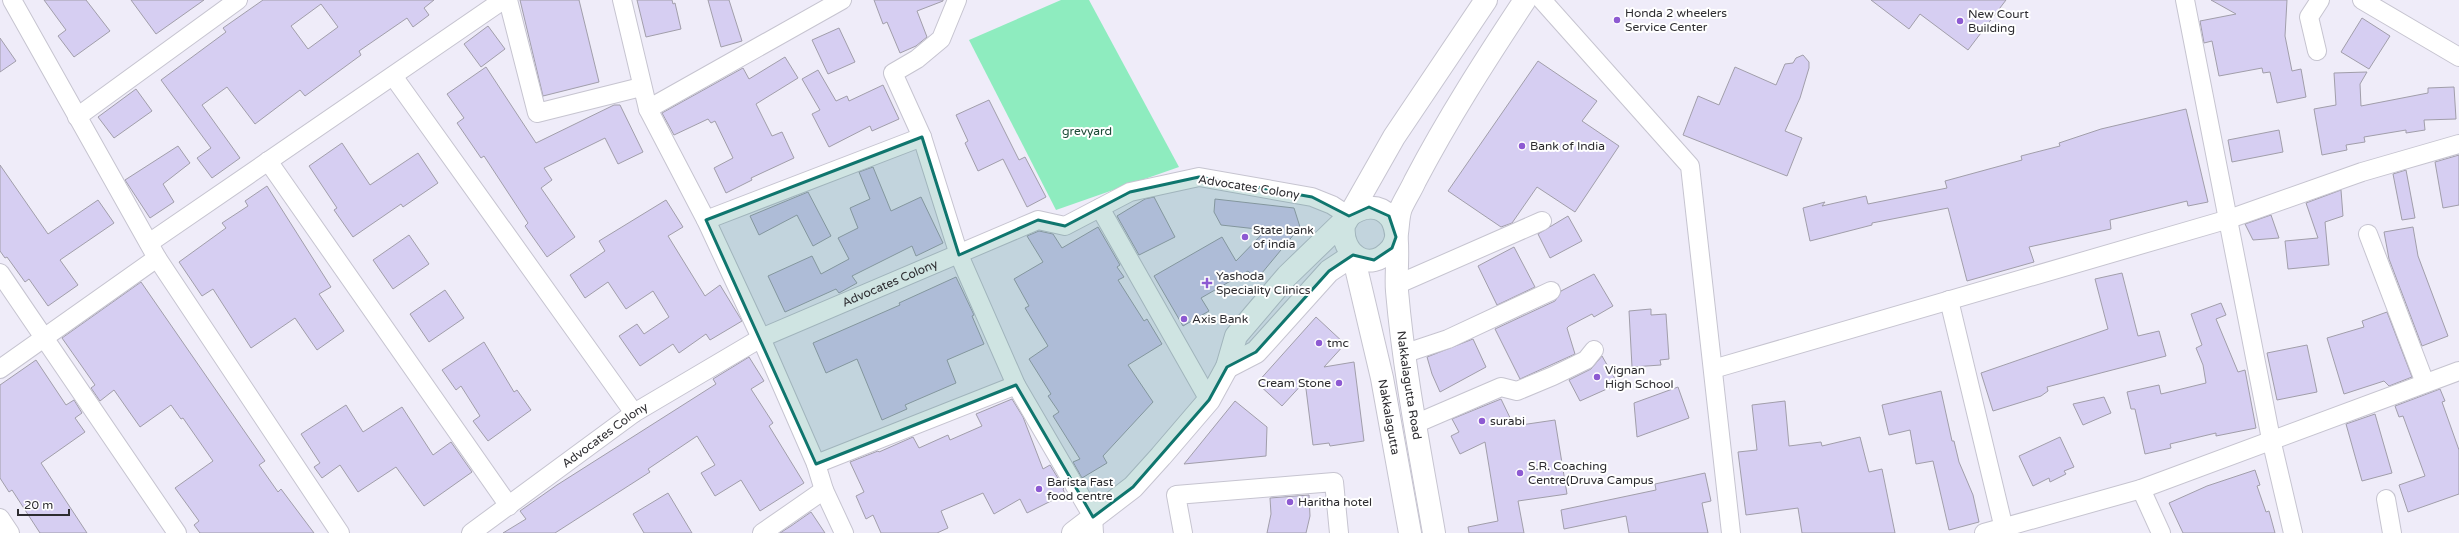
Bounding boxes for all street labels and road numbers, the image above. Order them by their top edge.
street label: Advocates Colony [1197,172,1301,202]
street label: Advocates Colony [840,256,940,310]
street label: Nakkalagutta Road [1394,330,1424,441]
street label: Nakkalagutta [1375,378,1403,456]
street label: Advocates Colony [559,399,651,471]

